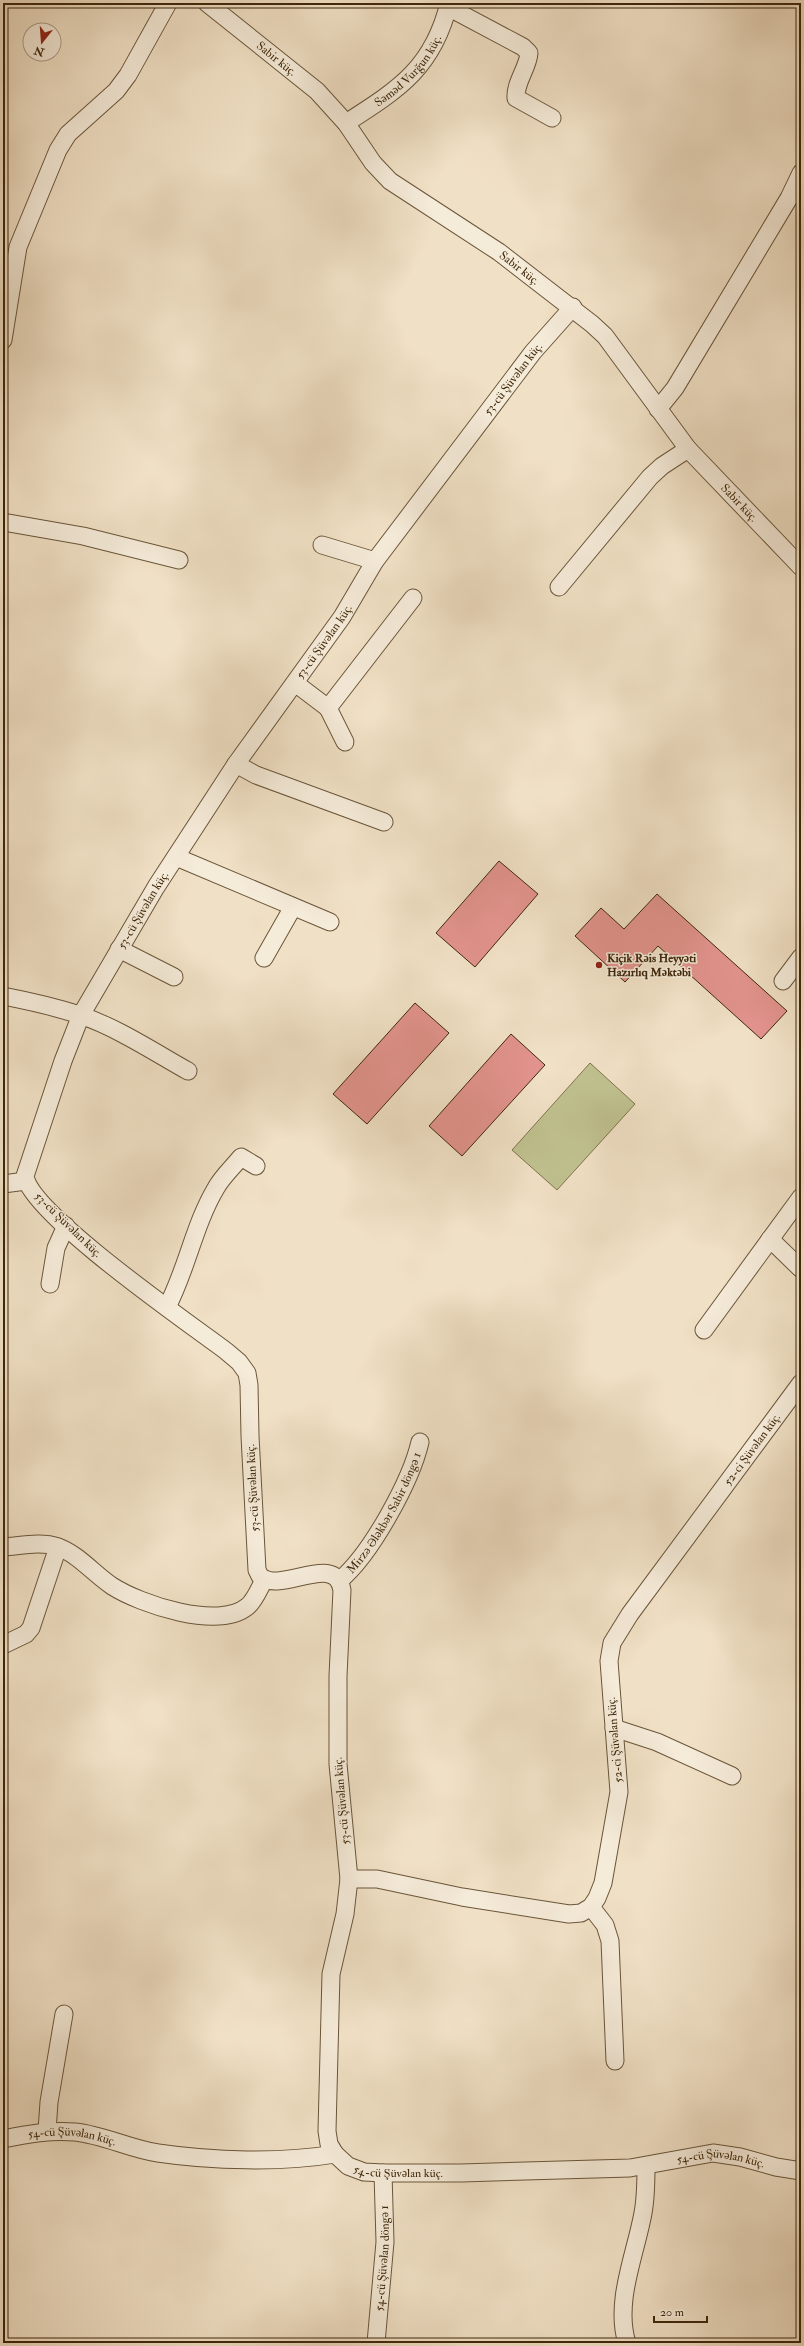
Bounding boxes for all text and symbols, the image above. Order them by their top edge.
north arrow [22,22,62,62]
street label: Səməd Vurğun küç. [371,33,445,110]
street label: Sabir küç. [254,38,299,79]
text: N [32,43,47,59]
street label: Sabir küç. [496,248,543,288]
street label: 53-cü Şüvəlan küç. [480,339,546,418]
street label: Sabir küç. [718,481,761,525]
street label: 53-cü Şüvəlan küç. [292,602,355,682]
street label: 53-cü Şüvəlan küç. [114,868,172,951]
place label: Kiçik Rəis Heyyəti Hazırlıq Məktəbi [607,951,697,980]
marker: Kiçik Rəis Heyyəti Hazırlıq Məktəbi [594,960,604,970]
street label: 53-cü Şüvəlan küç. [31,1189,105,1261]
street label: 52-ci Şüvəlan küç. [720,1410,784,1488]
street label: 53-cü Şüvəlan küç. [243,1444,263,1532]
street label: Mirzə Ələkbər Sabir döngə 1 [343,1450,424,1577]
street label: 52-ci Şüvəlan küç. [604,1696,626,1784]
street label: 53-cü Şüvəlan küç. [331,1757,353,1845]
street label: 54-cü Şüvəlan küç. [27,2124,118,2149]
street label: 54-cü Şüvəlan küç. [675,2146,766,2171]
street label: 54-cü Şüvəlan küç. [352,2161,443,2181]
street label: 54-cü Şüvəlan döngə 1 [371,2205,393,2312]
scale bar [654,2298,707,2324]
text: 20 m [660,2305,685,2320]

